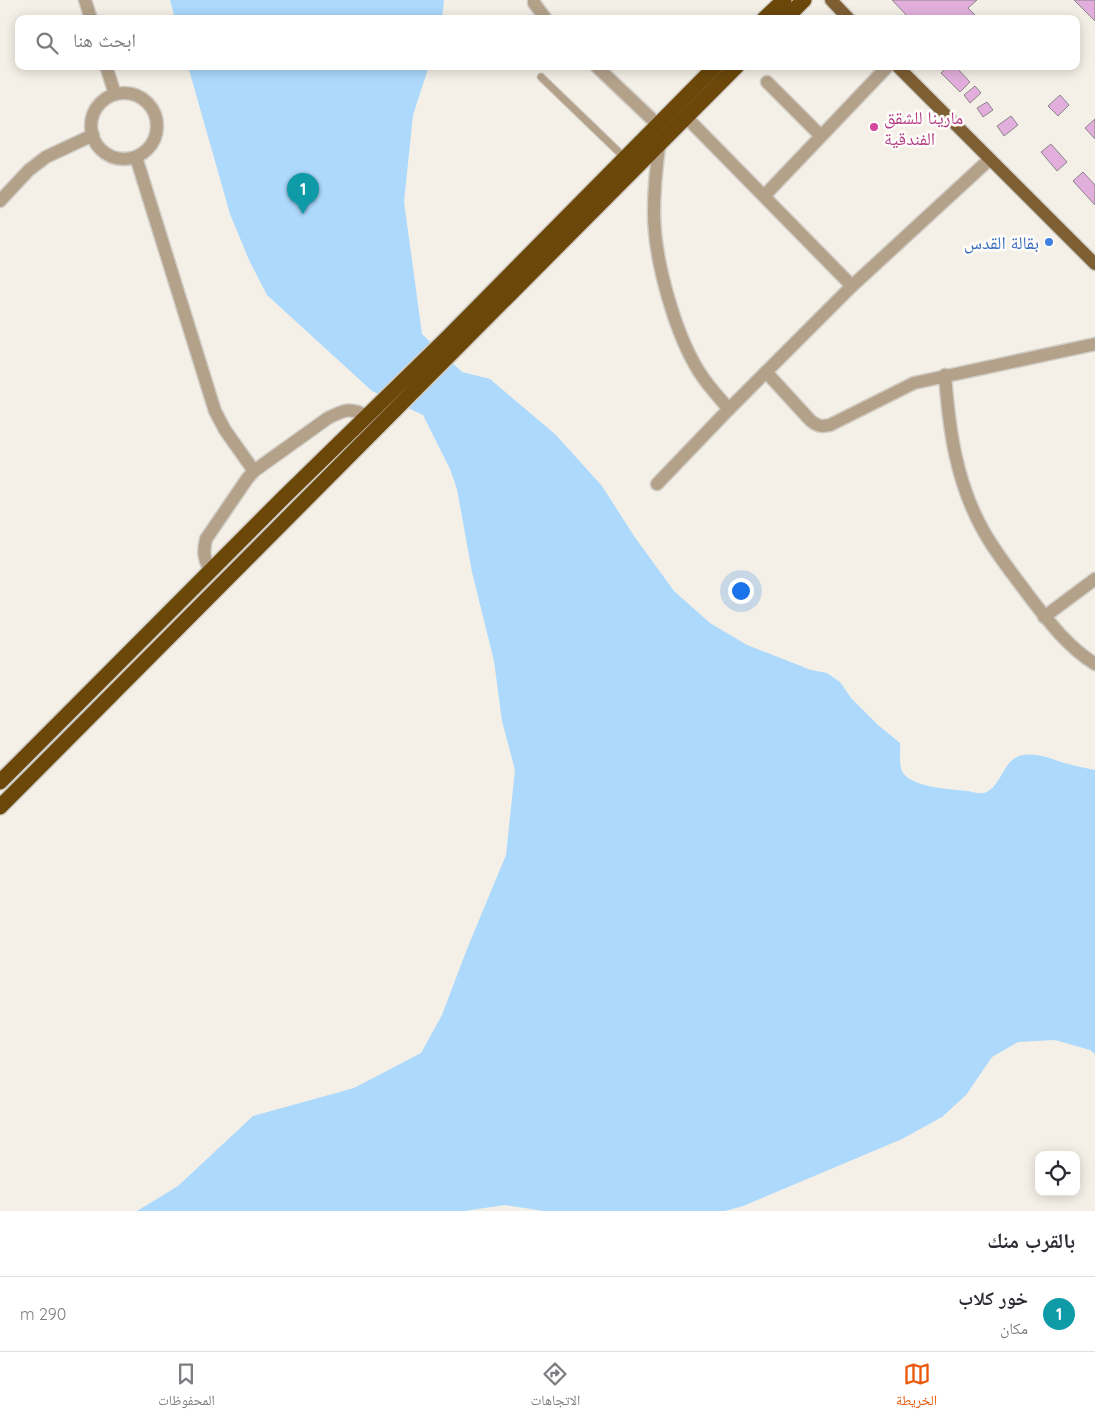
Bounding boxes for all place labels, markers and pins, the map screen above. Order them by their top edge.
place label: مارينا للشقق الفندقية [884,106,963,150]
marker: مارينا للشقق الفندقية [868,121,880,133]
pin: 1 [287,173,319,214]
place label: بقالة القدس [964,231,1039,254]
marker: بقالة القدس [1043,236,1055,248]

